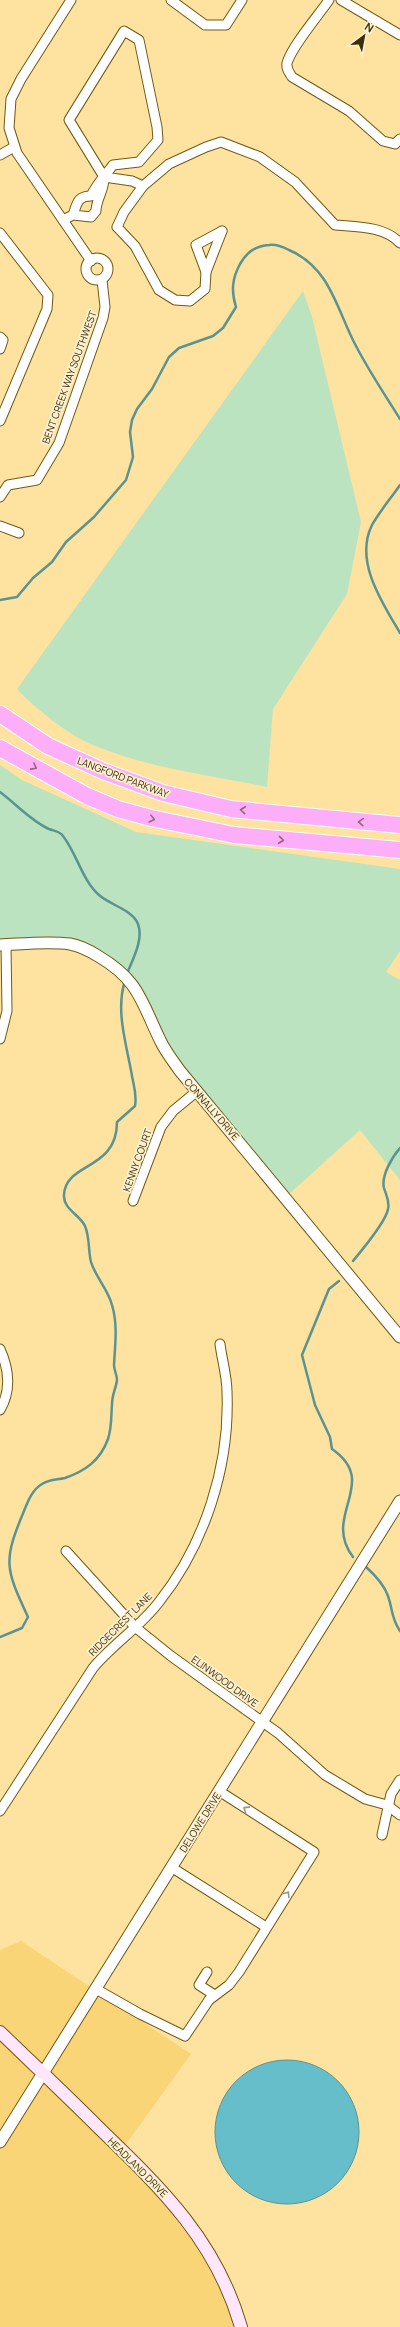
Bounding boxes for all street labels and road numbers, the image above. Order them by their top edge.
street label: BENT CREEK WAY SOUTHWEST [38,308,100,445]
street label: LANGFORD PARKWAY [75,753,171,801]
street label: CONNALLY DRIVE [181,1075,243,1143]
street label: KENNY COURT [119,1126,155,1193]
street label: RIDGECREST LANE [85,1589,155,1659]
street label: ELINWOOD DRIVE [189,1652,261,1710]
street label: DELOWE DRIVE [176,1789,224,1855]
street label: HEADLAND DRIVE [105,2134,171,2200]

